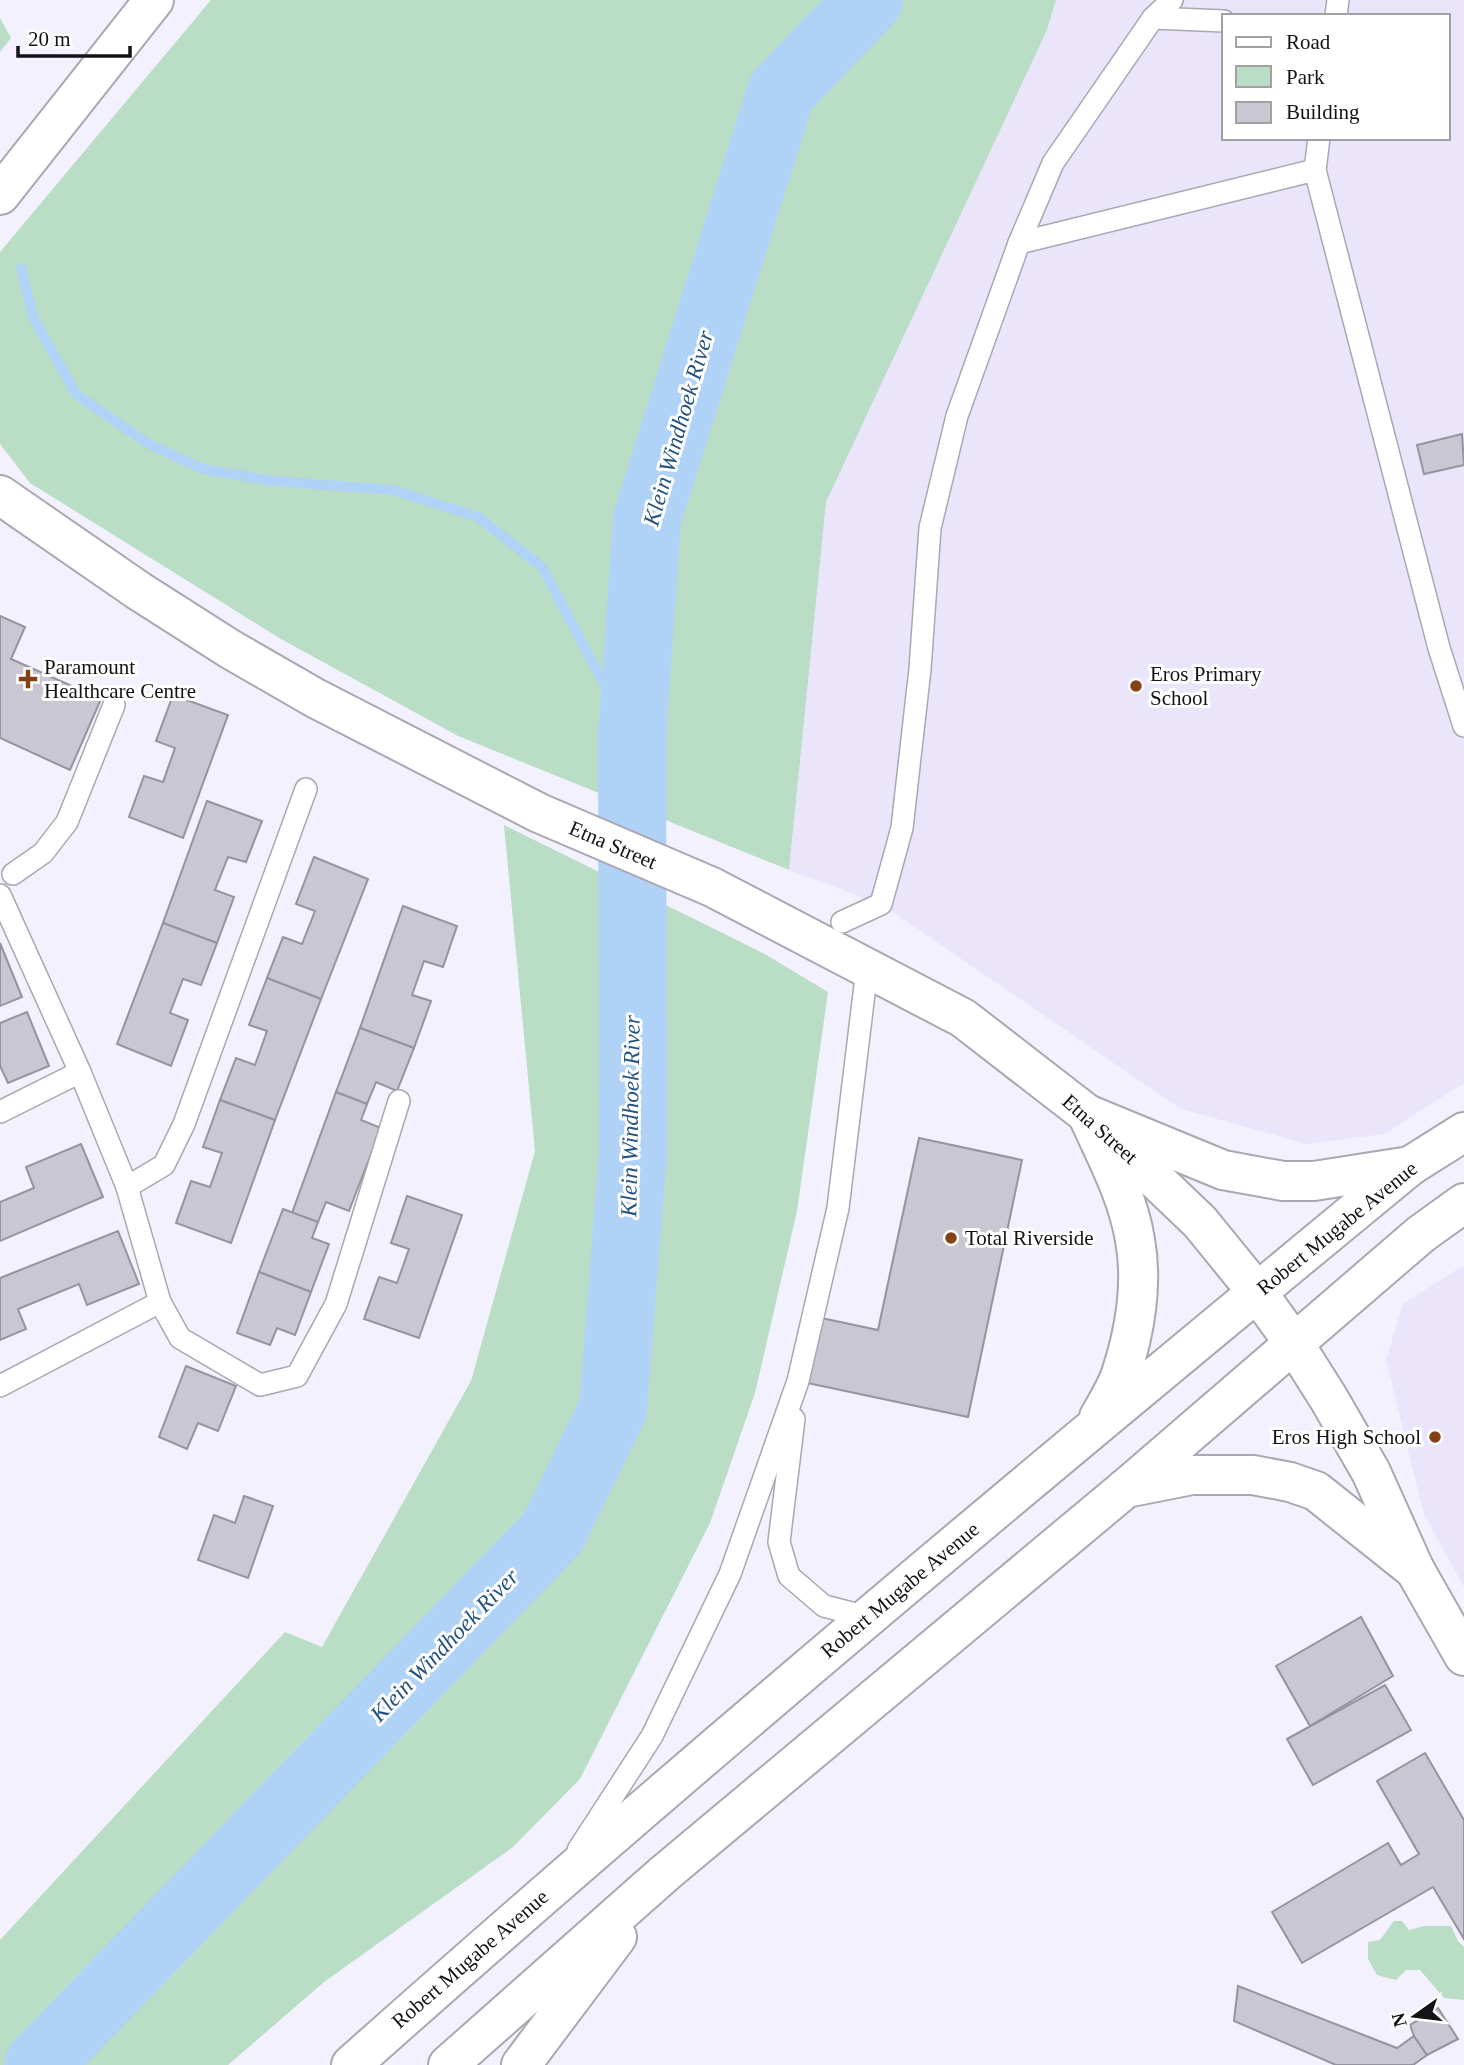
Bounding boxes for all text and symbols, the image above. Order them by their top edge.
scale bar [18,14,130,58]
legend [1222,14,1450,140]
text: 20 m [28,27,71,51]
text: Road [1286,30,1331,54]
text: Park [1286,65,1325,89]
text: Building [1286,100,1360,124]
water label: Klein Windhoek River [638,327,719,530]
place label: Paramount Healthcare Centre [44,655,196,703]
place label: Eros Primary School [1150,662,1262,710]
marker: Paramount Healthcare Centre [18,669,38,689]
marker: Eros Primary School [1128,678,1144,694]
street label: Etna Street [566,816,661,874]
water label: Klein Windhoek River [616,1014,645,1218]
street label: Etna Street [1058,1089,1143,1169]
street label: Robert Mugabe Avenue [1252,1156,1422,1300]
place label: Total Riverside [965,1226,1094,1250]
marker: Total Riverside [943,1230,959,1246]
place label: Eros High School [1272,1425,1421,1449]
marker: Eros High School [1427,1429,1443,1445]
street label: Robert Mugabe Avenue [816,1517,984,1663]
water label: Klein Windhoek River [365,1563,524,1727]
street label: Robert Mugabe Avenue [387,1885,553,2033]
north arrow [1380,1981,1450,2051]
text: N [1387,2011,1411,2029]

